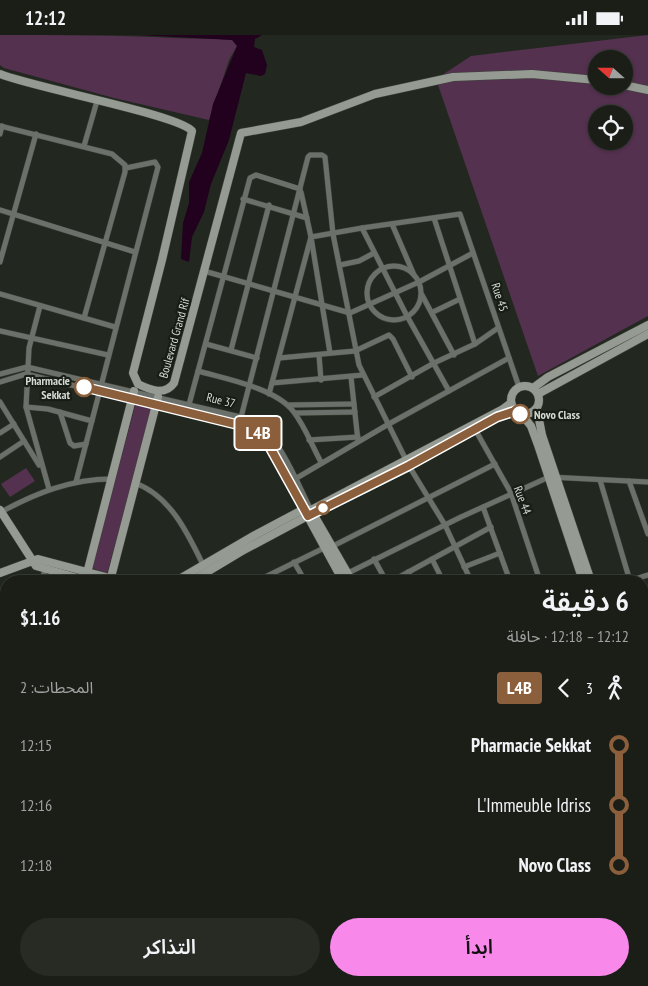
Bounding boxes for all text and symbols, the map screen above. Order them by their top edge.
text: 12:12 [25,6,66,30]
north arrow [588,50,632,95]
map controls [588,50,633,150]
button: locate [588,105,633,150]
street label: Rue 45 [488,281,512,313]
street label: Boulevard Grand Rif [155,295,193,380]
place label: Pharmacie Sekkat [25,373,70,402]
marker: Pharmacie Sekkat [74,377,94,397]
street label: Rue 37 [205,389,237,411]
marker: Novo Class [510,404,530,424]
place label: Novo Class [534,407,580,422]
line badge: L4B [229,417,287,449]
text: L4B [245,421,271,444]
street label: Rue 44 [511,484,535,517]
unlabelled marker [316,501,330,515]
text: 6 دقيقة [542,582,629,619]
text: $1.16 [20,606,60,630]
text: 12:12 – 12:18 · حافلة [507,626,629,646]
icon: back [550,674,578,702]
icon: walk [601,674,629,702]
text: L4B [507,676,532,699]
text: المحطات: 2 [20,677,93,697]
text: 3 [586,678,593,698]
text: Pharmacie Sekkat [471,733,591,757]
text: 12:15 [20,735,52,755]
text: L'Immeuble Idriss [477,793,591,817]
text: 12:16 [20,795,52,815]
text: Novo Class [518,853,591,877]
text: 12:18 [20,855,52,875]
button: التذاكر [20,918,320,976]
button: ابدأ [330,918,629,976]

